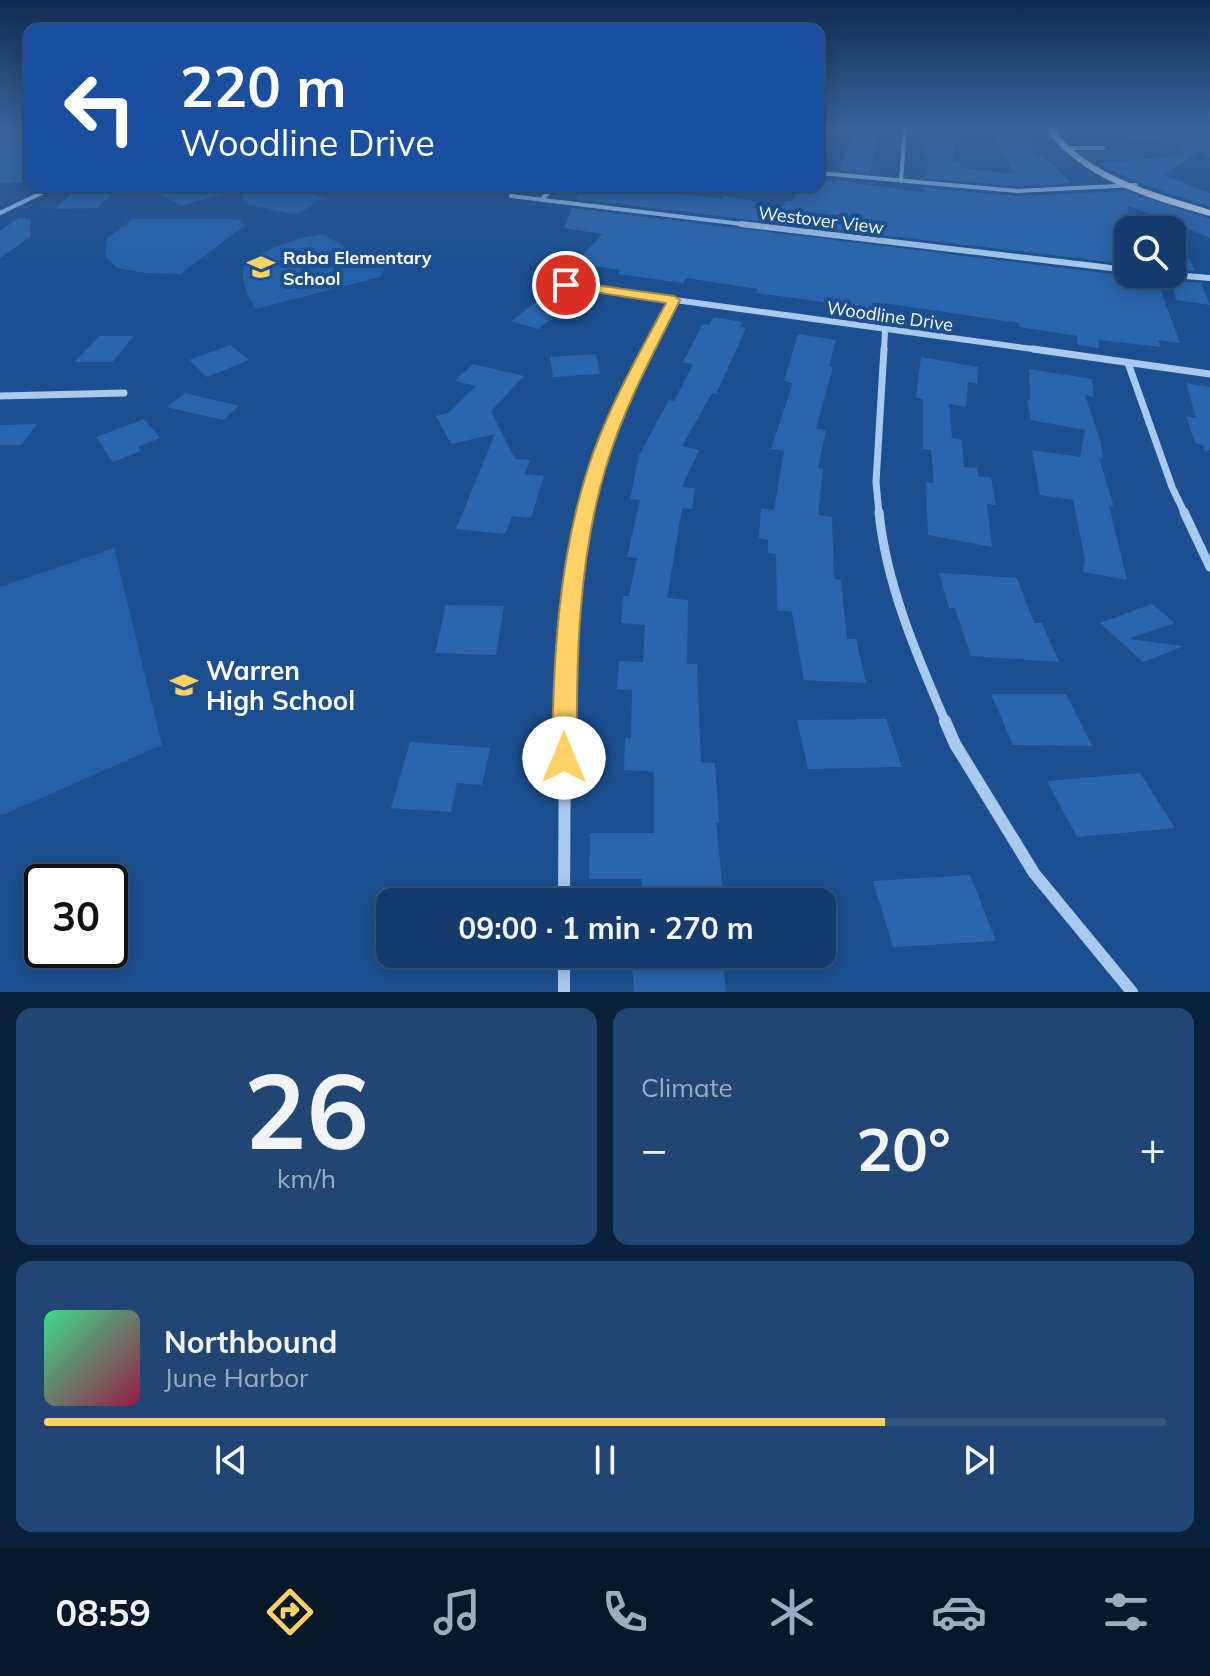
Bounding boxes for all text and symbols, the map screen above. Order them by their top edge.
text: 220 m [180,51,347,121]
icon: left [48,56,152,160]
text: Woodline Drive [180,120,435,165]
street label: Westover View [757,201,886,239]
map controls [1114,216,1186,288]
button: search [1114,216,1186,288]
place label: Raba Elementary School [283,246,432,290]
pin [532,251,600,319]
school or university icon: Raba Elementary School [246,252,276,282]
icon: arrive [544,263,588,307]
street label: Woodline Drive [825,296,955,336]
place label: Warren High School [206,654,355,717]
school or university icon: Warren High School [169,670,199,700]
position arrow [522,716,606,800]
speed limit sign: 30 [24,864,128,968]
text: 09:00 · 1 min · 270 m [458,909,754,947]
text: 26 [244,1044,369,1175]
text: Climate [641,1071,733,1104]
text: 20° [856,1111,951,1186]
text: − [641,1121,667,1176]
text: + [1140,1121,1166,1176]
text: km/h [277,1162,336,1195]
text: Northbound [164,1323,337,1361]
text: June Harbor [164,1361,309,1394]
icon: previous [209,1438,253,1482]
icon: pause [583,1438,627,1482]
icon: next [957,1438,1001,1482]
icon: directions [262,1584,318,1640]
icon: music [429,1584,485,1640]
icon: phone [597,1584,653,1640]
icon: climate [764,1584,820,1640]
icon: car [931,1584,987,1640]
icon: filters [1098,1584,1154,1640]
text: 08:59 [56,1590,151,1635]

